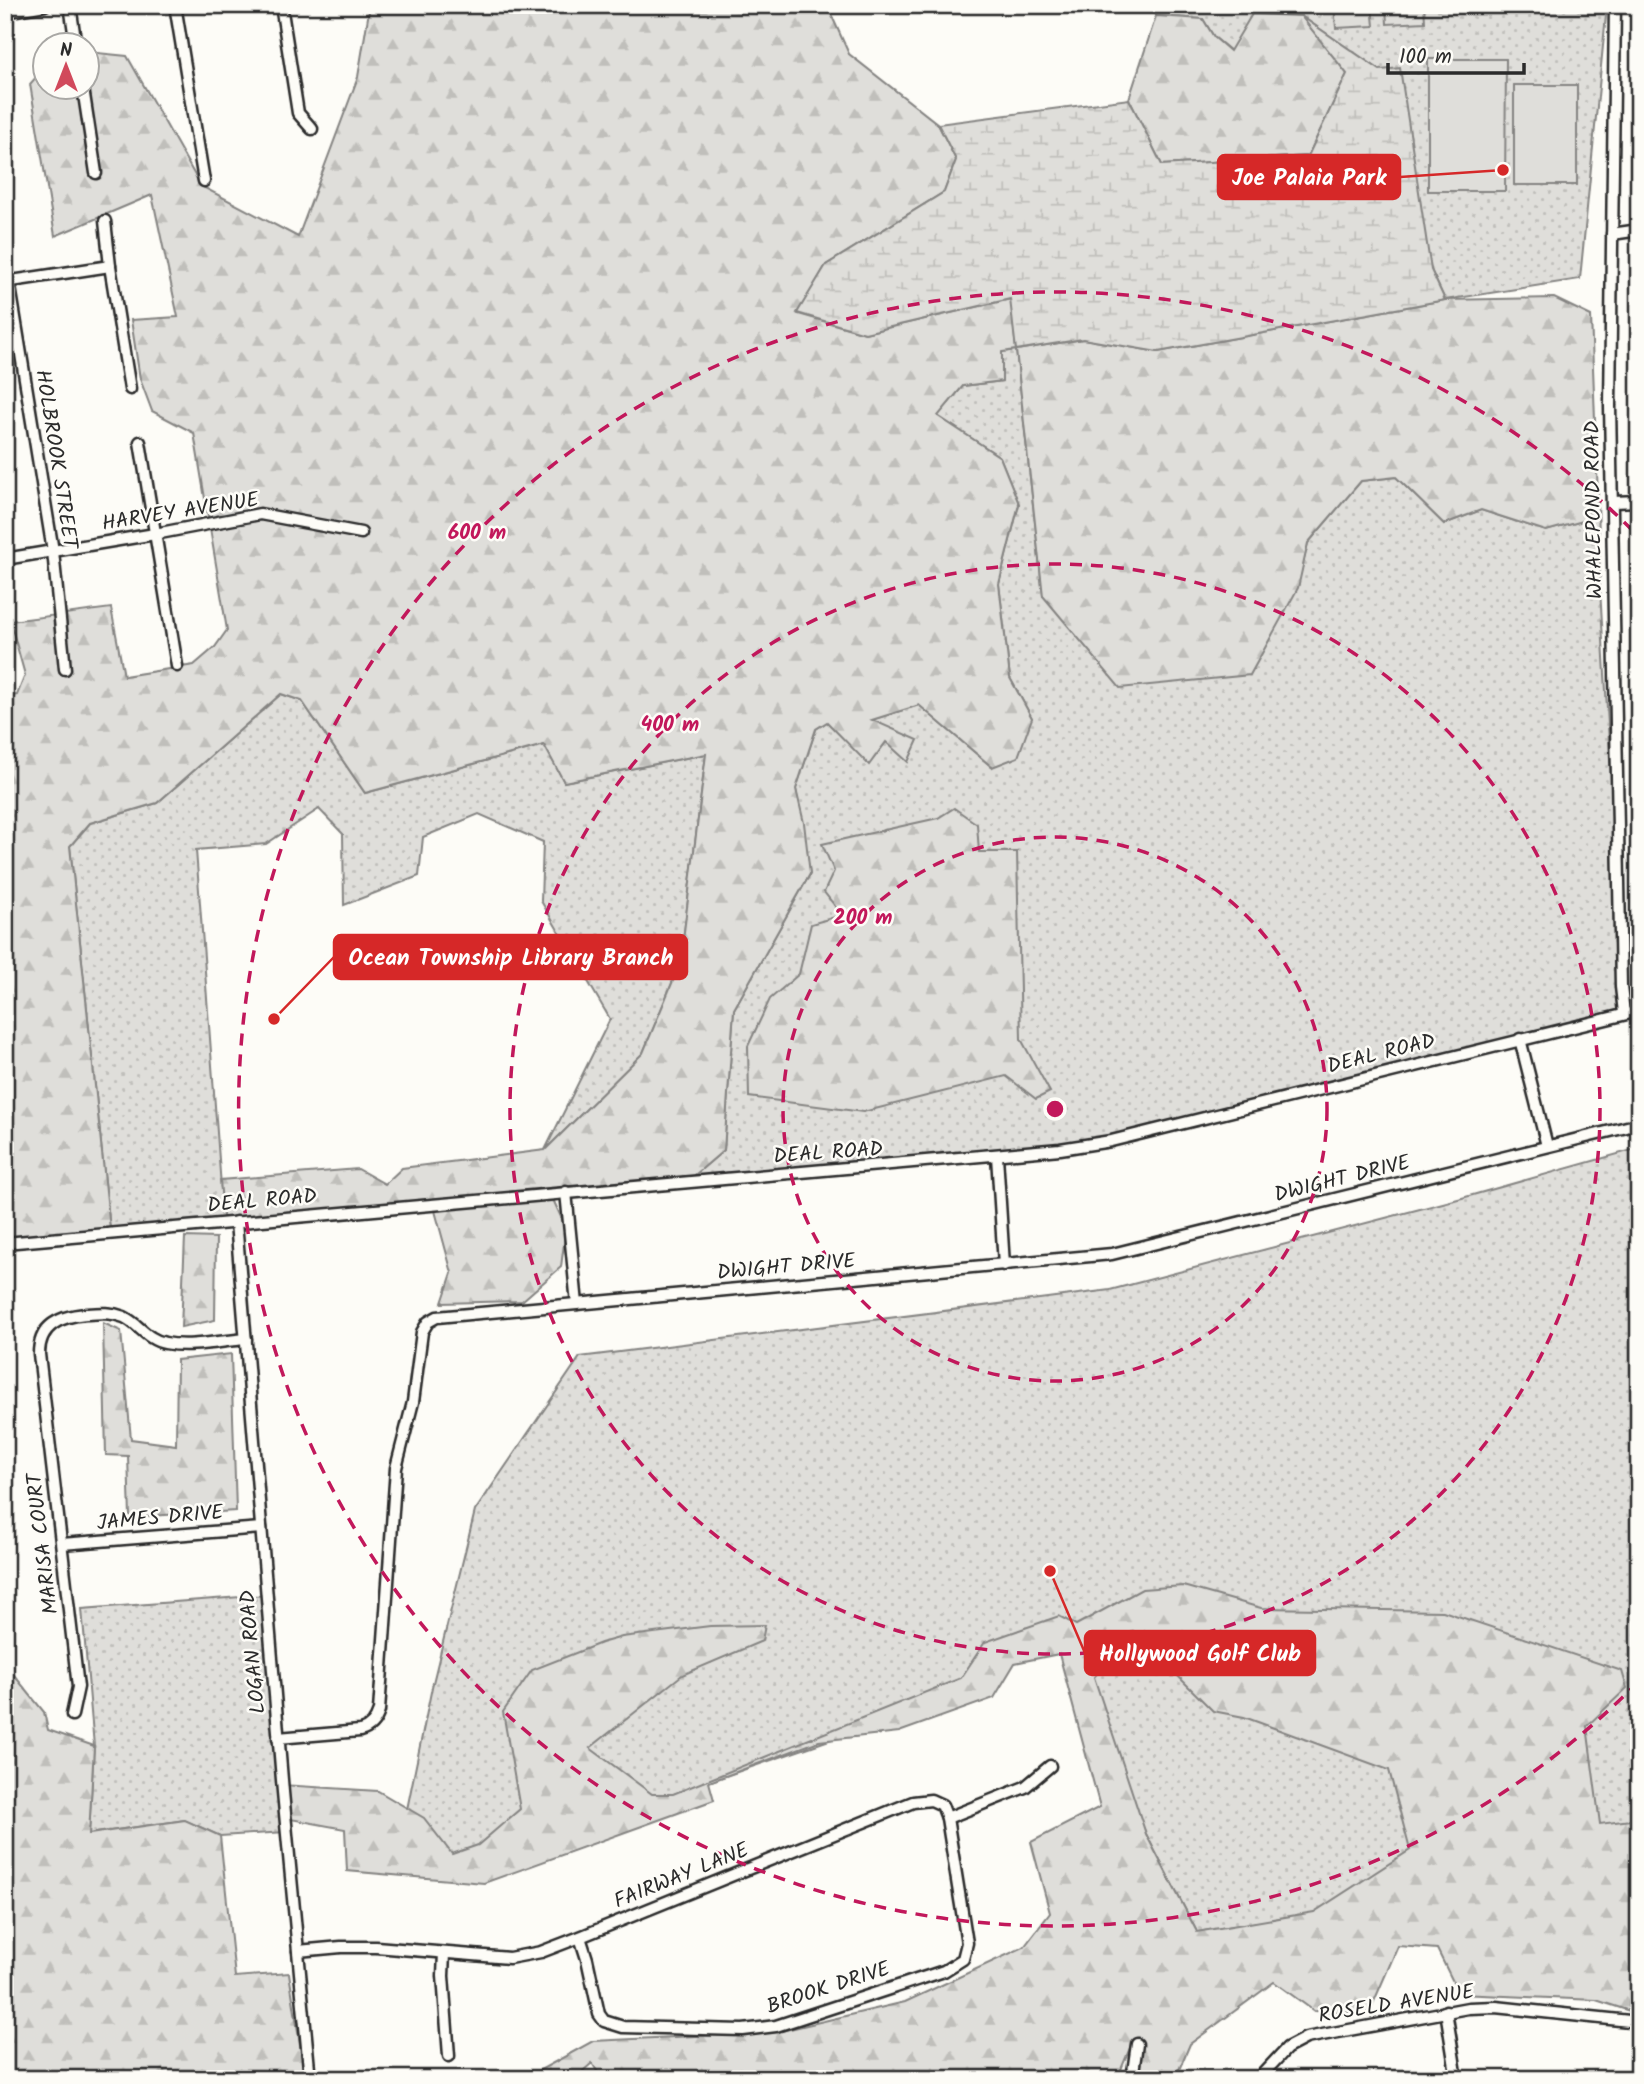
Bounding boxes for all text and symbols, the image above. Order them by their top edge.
north arrow [32,32,102,102]
scale bar [1388,32,1525,76]
text: N [60,36,72,66]
text: 100 m [1399,41,1452,74]
callout: Joe Palaia Park [1218,155,1400,199]
text: Joe Palaia Park [1232,161,1387,197]
street label: HOLBROOK STREET [25,367,86,553]
street label: WHALEPOND ROAD [1576,420,1613,600]
street label: HARVEY AVENUE [99,484,262,541]
text: 600 m [448,517,506,550]
text: 400 m [641,709,699,742]
text: 200 m [833,902,893,935]
callout: Ocean Township Library Branch [334,935,687,979]
text: Ocean Township Library Branch [348,941,674,977]
street label: DEAL ROAD [1324,1025,1439,1084]
centre of rings [1043,1097,1067,1121]
street label: DEAL ROAD [772,1133,884,1174]
street label: DWIGHT DRIVE [1271,1146,1414,1212]
street label: DEAL ROAD [206,1180,318,1223]
street label: DWIGHT DRIVE [716,1245,857,1290]
street label: MARISA COURT [18,1470,69,1616]
street label: JAMES DRIVE [96,1496,225,1540]
street label: LOGAN ROAD [232,1589,275,1715]
callout: Hollywood Golf Club [1085,1631,1315,1675]
text: Hollywood Golf Club [1099,1637,1301,1673]
street label: FAIRWAY LANE [609,1834,755,1918]
street label: BROOK DRIVE [762,1953,895,2024]
street label: ROSELD AVENUE [1316,1976,1477,2033]

